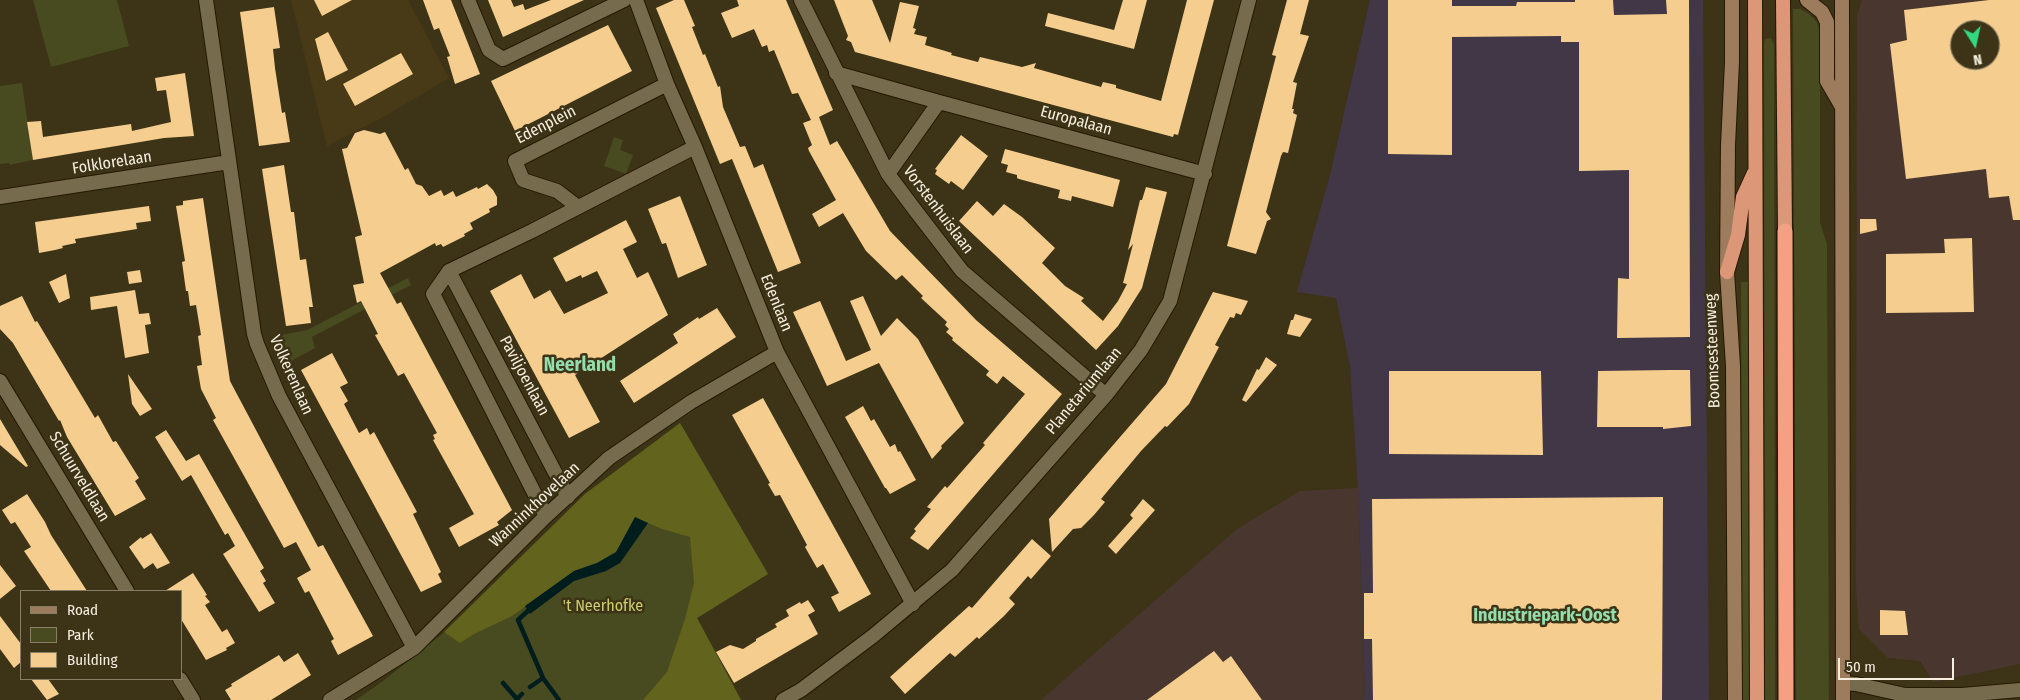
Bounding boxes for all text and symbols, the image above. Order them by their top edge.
north arrow [1950,20,2000,70]
text: N [1972,50,1983,68]
street label: Edenplein [513,102,579,148]
street label: Europalaan [1038,102,1114,140]
street label: Folklorelaan [71,147,153,179]
street label: Vorstenhuislaan [899,162,977,258]
street label: Edenlaan [756,271,796,335]
street label: Boomsesteenweg [1701,293,1725,409]
street label: Volkerenlaan [265,332,317,418]
street label: Paviljoenlaan [495,333,553,419]
street label: Planetariumlaan [1042,343,1126,439]
district label: Neerland [544,355,616,377]
street label: Schuurveldlaan [45,429,113,525]
street label: Wanninkhovelaan [486,458,584,552]
legend [20,590,182,680]
park label: 't Neerhofke [563,597,643,617]
text: Road [67,601,98,619]
district label: Industriepark-Oost [1473,605,1617,627]
text: Park [67,626,94,644]
scale bar [1840,648,1956,680]
text: Building [67,651,118,669]
text: 50 m [1846,658,1876,676]

